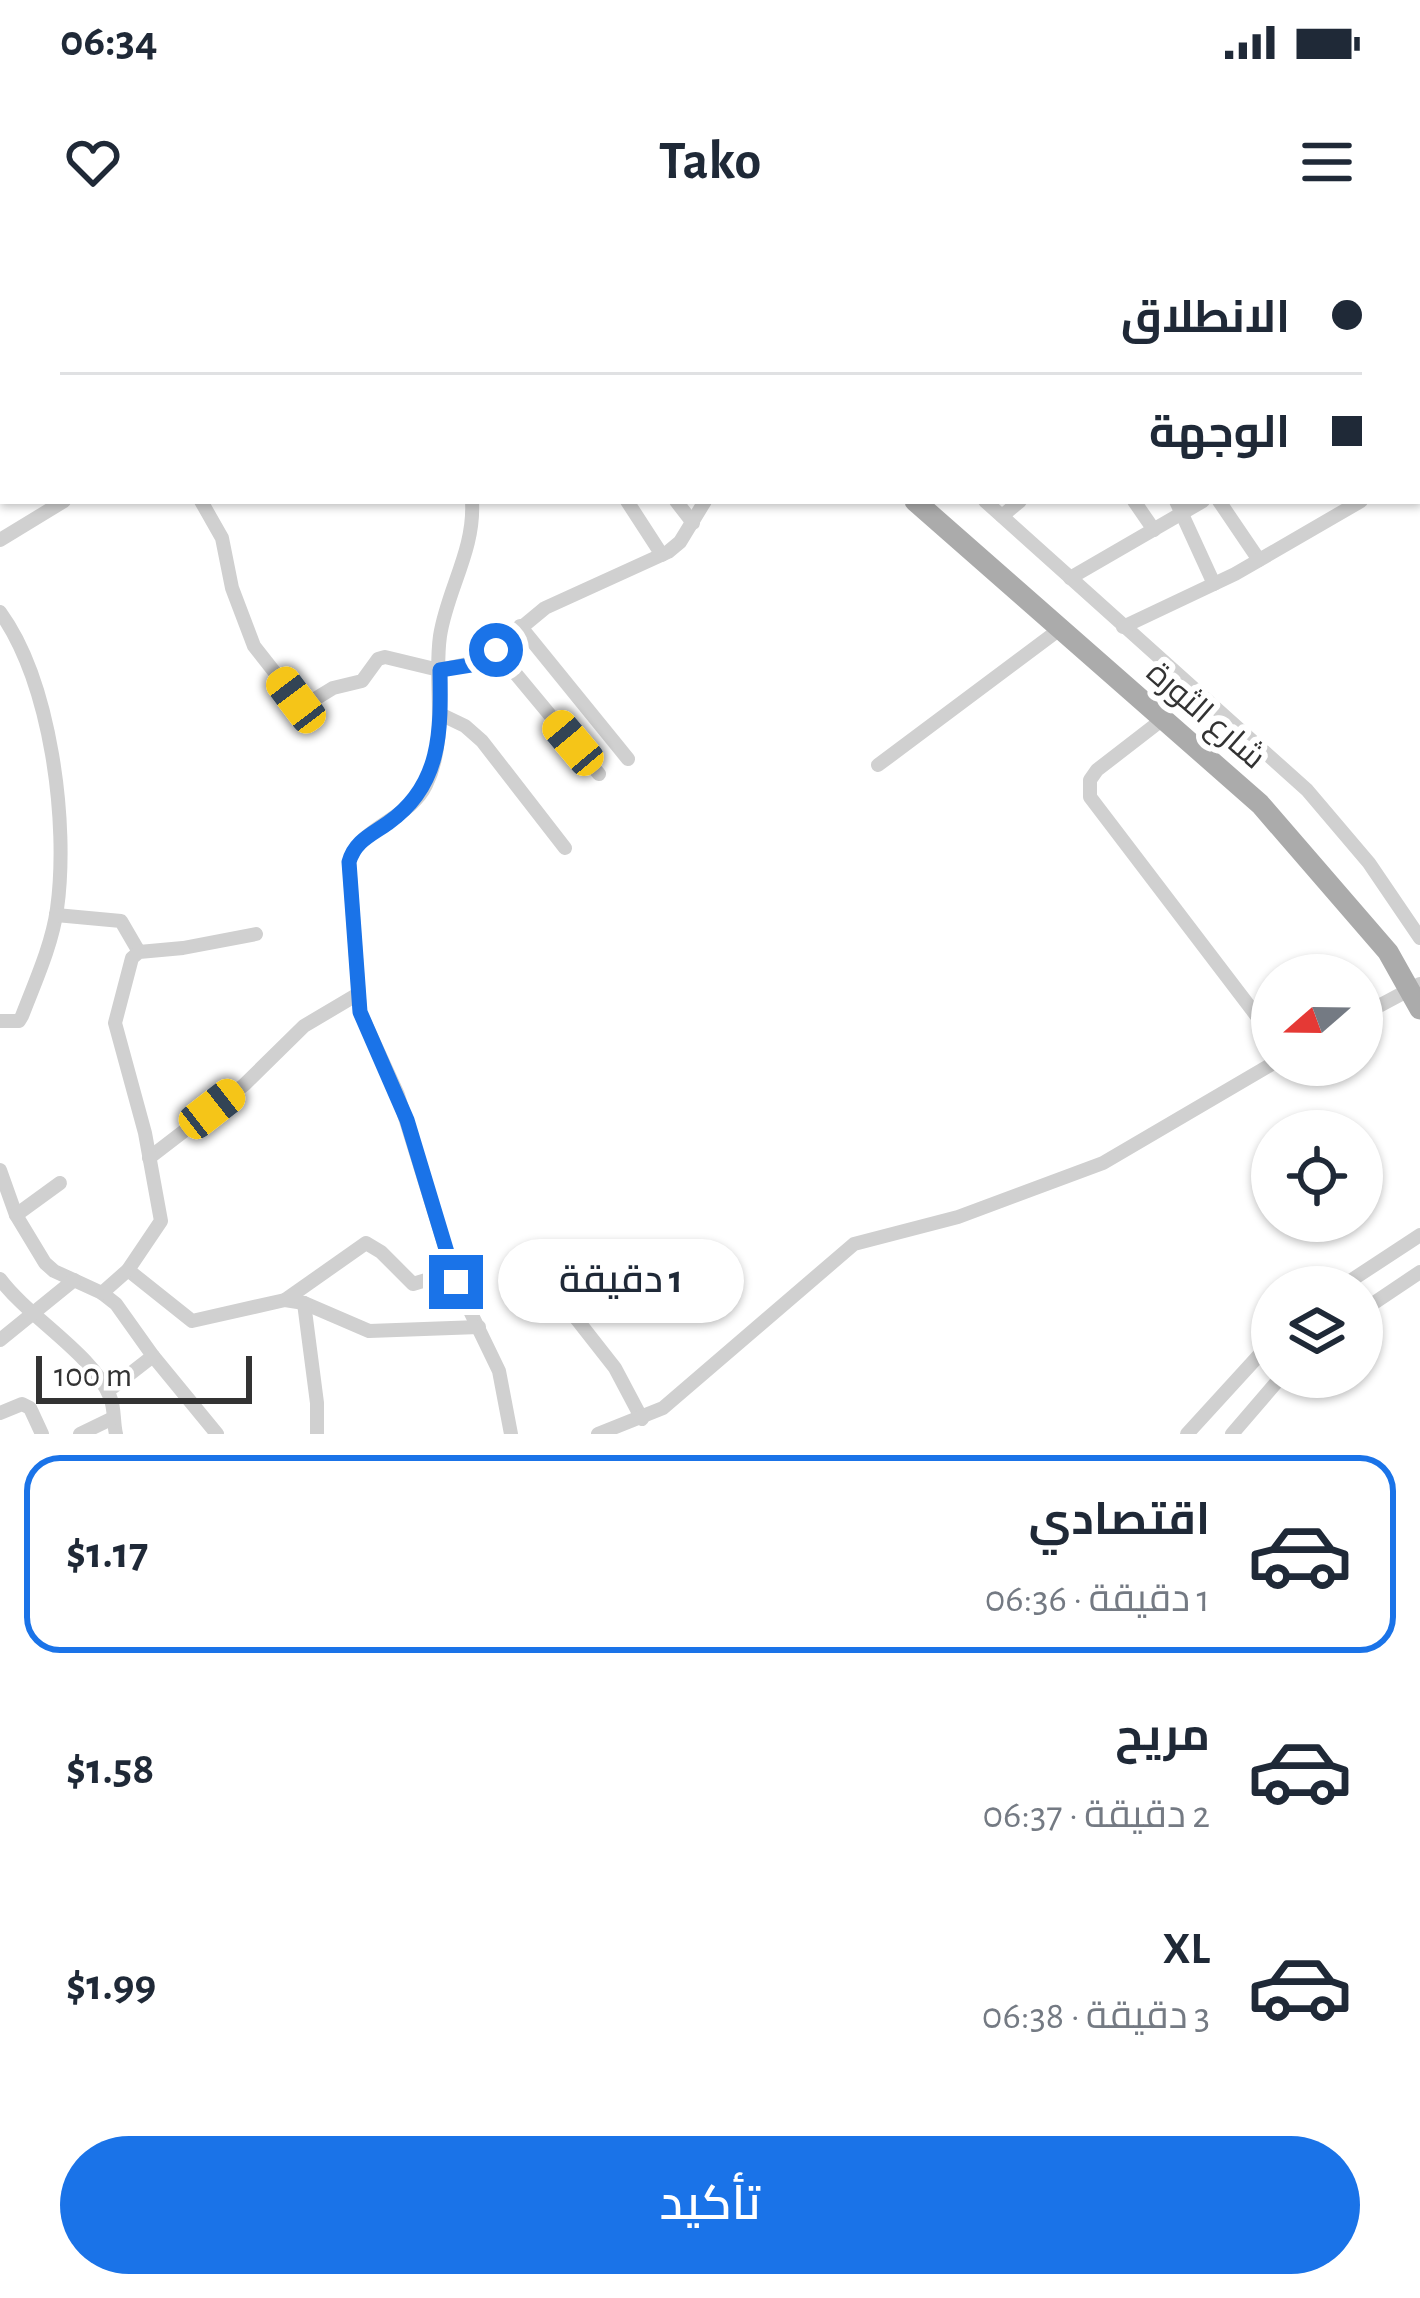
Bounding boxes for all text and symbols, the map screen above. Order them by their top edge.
text: 06:34 [60,19,158,64]
icon: heart [60,129,126,195]
icon: menu [1294,129,1360,195]
text: Tako [659,135,761,189]
text: الانطلاق [1121,296,1290,341]
text: الوجهة [1149,411,1290,456]
route start [469,623,523,677]
street label: شارع الثورة [1138,655,1271,779]
car [260,660,332,740]
car [536,704,610,782]
north arrow [1251,954,1383,1086]
map controls [1251,954,1383,1398]
car [173,1073,251,1145]
button: locate [1251,1110,1383,1242]
callout: 1 دقيقة [498,1240,744,1324]
route end [429,1255,483,1309]
text: 1 دقيقة [559,1261,683,1300]
button: layers [1251,1266,1383,1398]
scale bar [36,1350,252,1403]
text: 100 m [54,1360,132,1393]
text: اقتصادي [1029,1498,1210,1543]
icon: car [1246,1500,1354,1608]
text: $1.17 [66,1531,148,1576]
text: 1 دقيقة · 06:36 [985,1580,1210,1619]
text: مريح [1115,1714,1210,1759]
icon: car [1246,1716,1354,1824]
text: $1.58 [66,1747,154,1792]
text: 2 دقيقة · 06:37 [982,1796,1210,1835]
text: XL [1162,1927,1210,1972]
icon: car [1246,1932,1354,2040]
text: $1.99 [66,1963,156,2008]
text: 3 دقيقة · 06:38 [982,1997,1210,2036]
button: تأكيد [60,2136,1360,2274]

